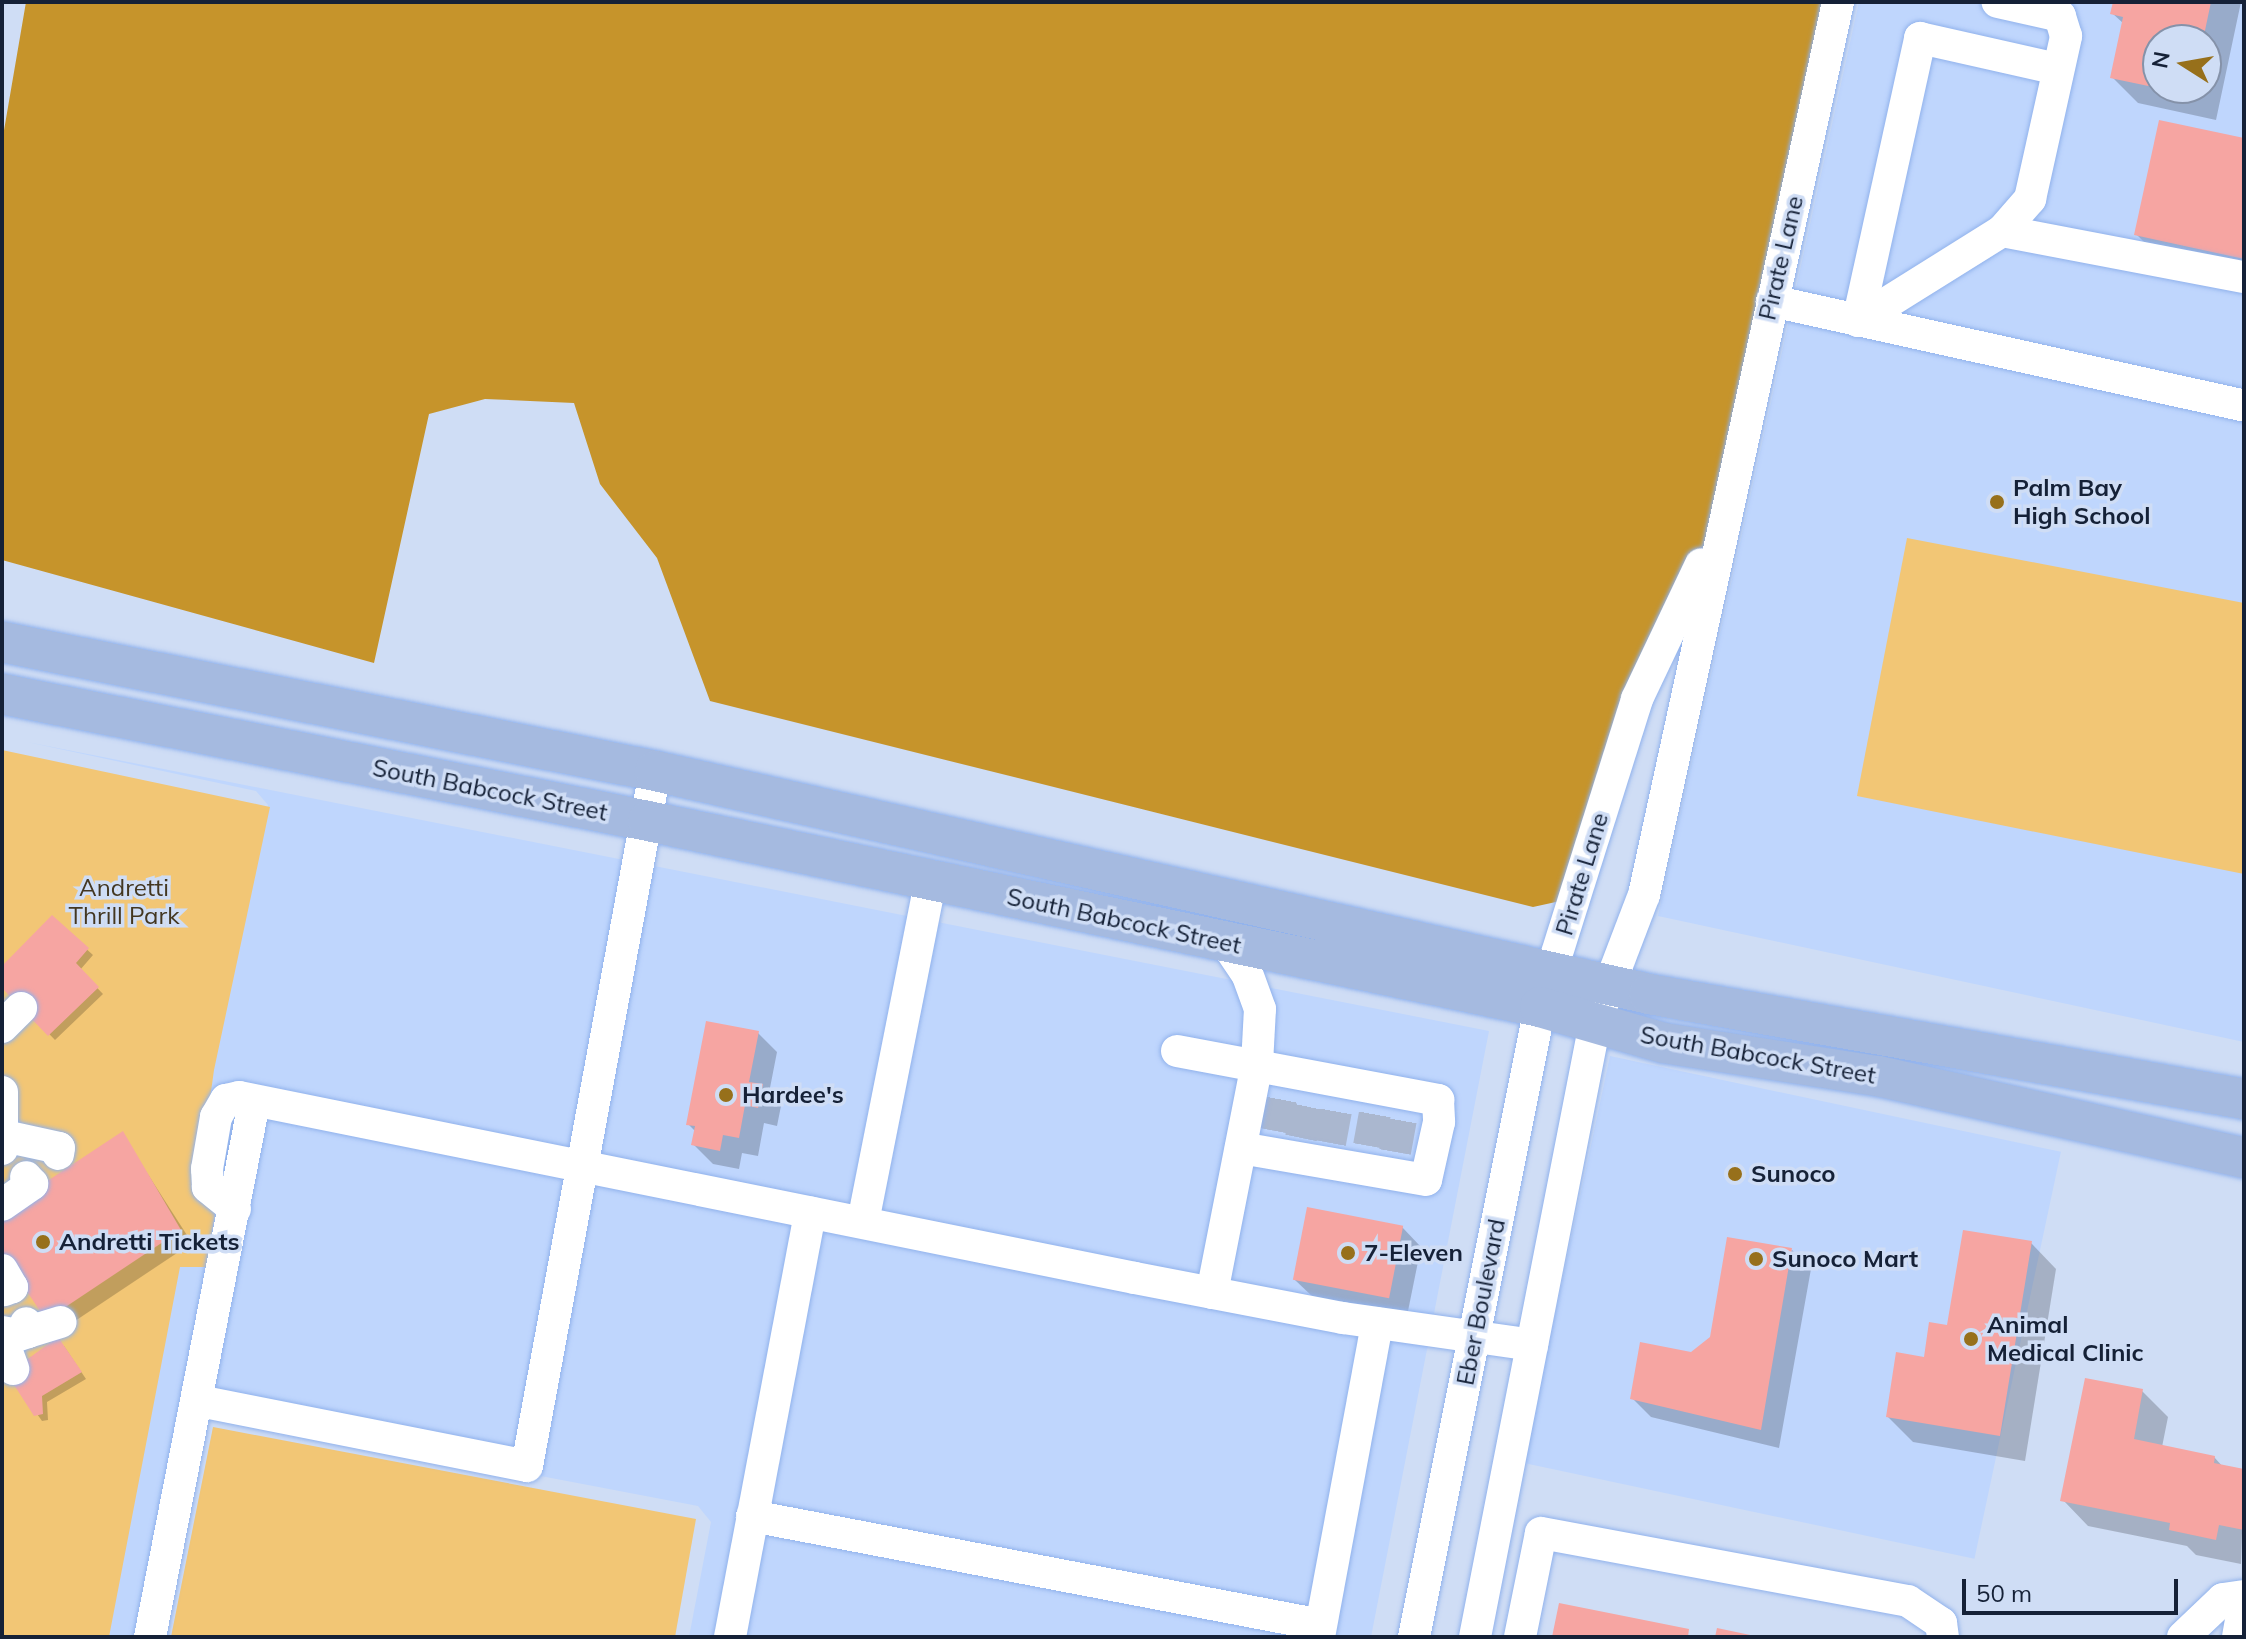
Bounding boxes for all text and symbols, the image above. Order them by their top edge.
north arrow [2142,24,2222,104]
text: N [2145,49,2176,71]
street label: Pirate Lane [1753,193,1809,323]
place label: Palm Bay High School [2013,474,2151,530]
marker: Palm Bay High School [1988,493,2006,511]
street label: South Babcock Street [370,753,610,827]
street label: Pirate Lane [1550,809,1614,939]
park label: Andretti Thrill Park [68,874,180,930]
street label: South Babcock Street [1004,882,1244,960]
street label: South Babcock Street [1638,1020,1878,1090]
place label: Hardee's [742,1081,844,1109]
marker: Hardee's [717,1086,735,1104]
place label: Sunoco [1751,1160,1836,1188]
marker: Sunoco [1726,1165,1744,1183]
street label: Eber Boulevard [1451,1216,1511,1388]
place label: Andretti Tickets [59,1228,240,1256]
marker: Andretti Tickets [34,1233,52,1251]
place label: 7-Eleven [1364,1239,1463,1267]
marker: 7-Eleven [1339,1244,1357,1262]
place label: Sunoco Mart [1772,1245,1918,1273]
marker: Sunoco Mart [1747,1250,1765,1268]
place label: Animal Medical Clinic [1987,1311,2144,1367]
marker: Animal Medical Clinic [1962,1330,1980,1348]
scale bar [1966,1563,2182,1613]
text: 50 m [1976,1578,2032,1608]

